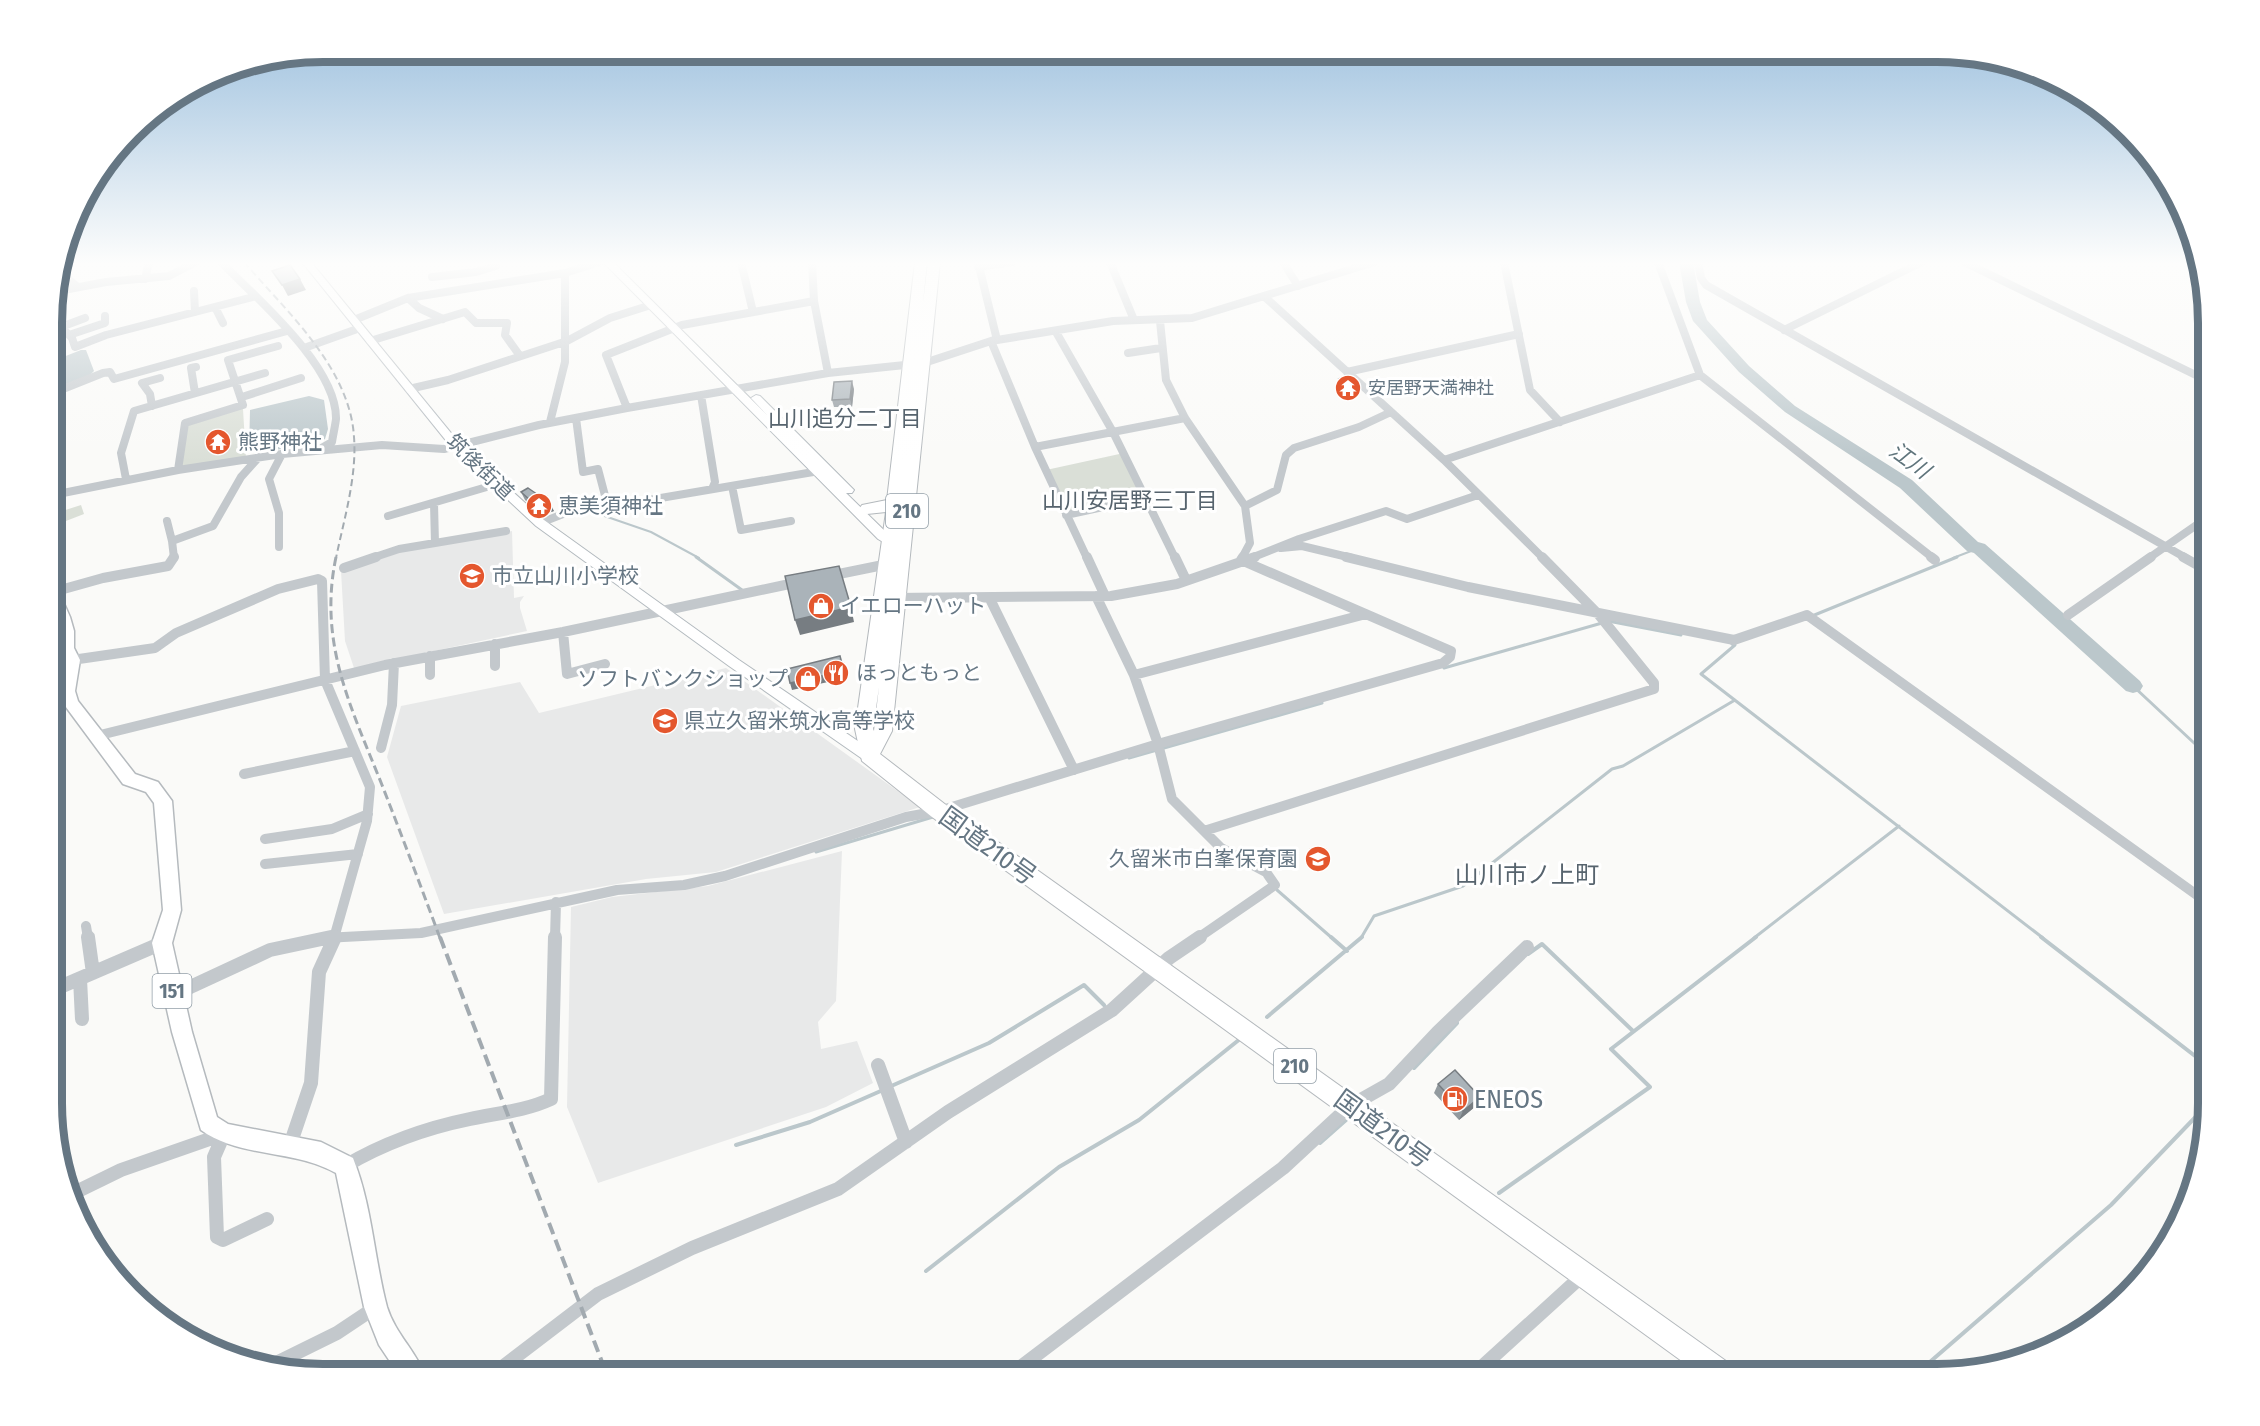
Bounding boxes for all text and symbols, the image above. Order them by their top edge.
temple icon: 安居野天満神社 [1333,373,1363,403]
place label: 安居野天満神社 [1368,377,1494,399]
district label: 山川追分二丁目 [768,405,922,432]
temple icon: 熊野神社 [203,427,233,457]
street label: 筑後街道 [441,428,519,506]
place label: 熊野神社 [238,429,322,455]
water label: 江川 [1884,437,1937,485]
district label: 山川安居野三丁目 [1042,487,1218,514]
temple icon: 恵美須神社 [524,491,554,521]
place label: 恵美須神社 [558,493,663,519]
road number: 210 [886,494,928,528]
school or university icon: 市立山川小学校 [457,561,487,591]
place label: 市立山川小学校 [492,563,639,589]
shop icon: イエローハット [806,591,836,621]
place label: イエローハット [840,593,986,619]
restaurant icon: ほっともっと [821,658,851,688]
place label: ほっともっと [856,660,982,686]
shop icon: ソフトバンクショップ [793,664,823,694]
place label: ソフトバンクショップ [577,666,788,692]
school or university icon: 県立久留米筑水高等学校 [650,706,680,736]
place label: 県立久留米筑水高等学校 [684,708,915,734]
street label: 国道210号 [933,801,1042,892]
school or university icon: 久留米市白峯保育園 [1303,844,1333,874]
place label: 久留米市白峯保育園 [1109,846,1298,872]
district label: 山川市ノ上町 [1455,861,1599,889]
road number: 151 [152,974,192,1008]
road number: 210 [1274,1049,1316,1083]
street label: 国道210号 [1328,1084,1437,1175]
fuel station icon: ENEOS [1440,1084,1470,1114]
place label: ENEOS [1474,1084,1543,1115]

